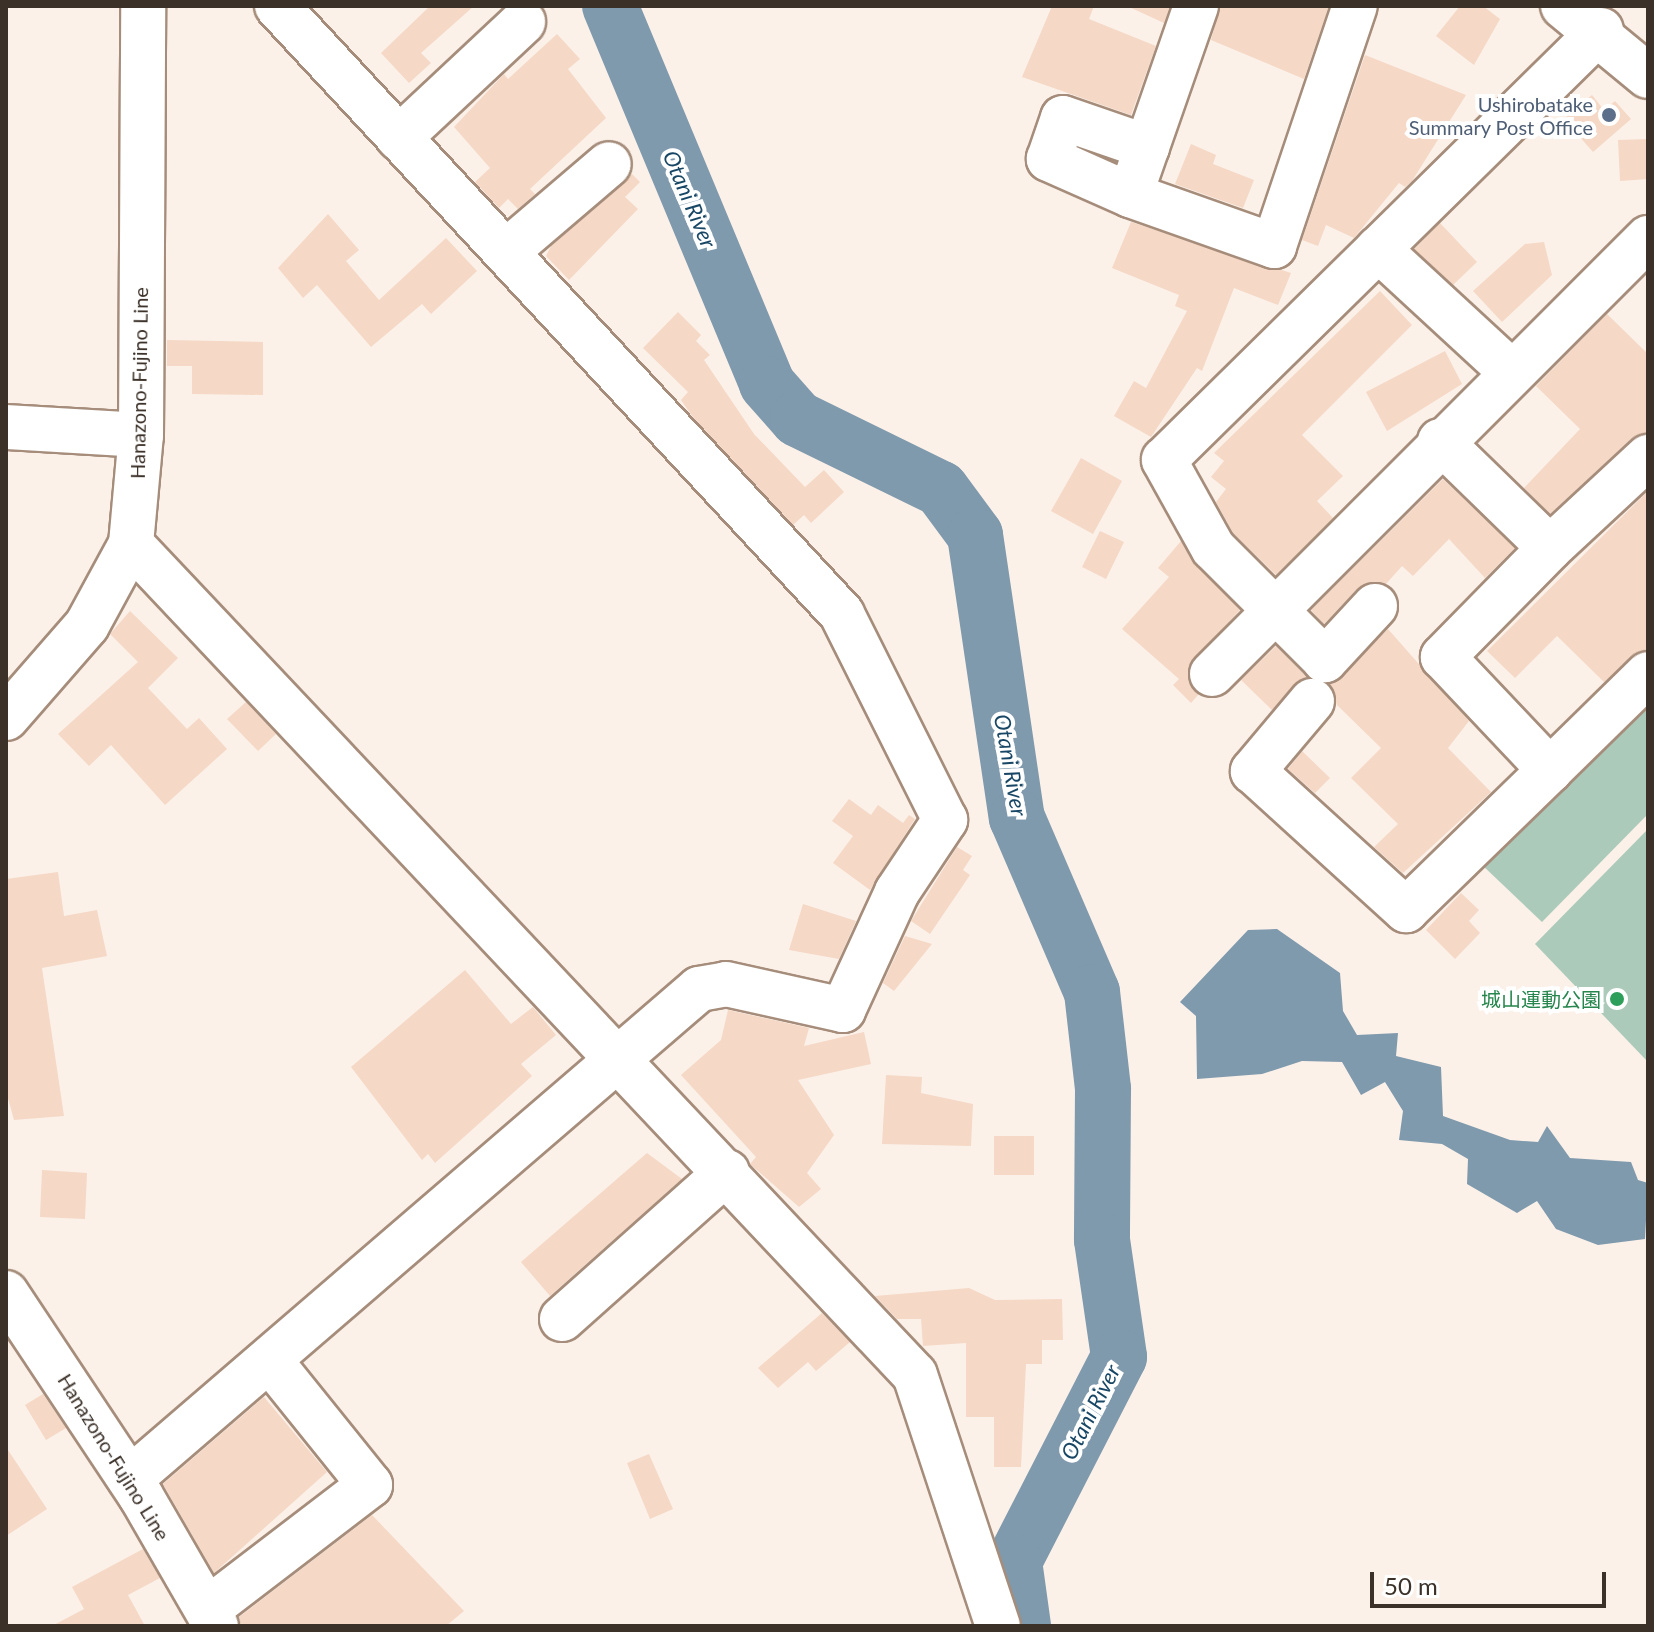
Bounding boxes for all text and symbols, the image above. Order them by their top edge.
place label: Ushirobatake Summary Post Office [1408,92,1593,139]
marker: Ushirobatake Summary Post Office [1600,106,1618,124]
water label: Otani River [658,146,722,252]
street label: Hanazono-Fujino Line [125,287,153,479]
water label: Otani River [989,712,1033,818]
place label: 城山運動公園 [1481,987,1601,1011]
marker: 城山運動公園 [1608,990,1626,1008]
water label: Otani River [1055,1360,1125,1464]
street label: Hanazono-Fujino Line [53,1369,175,1545]
scale bar [1374,1556,1610,1606]
text: 50 m [1384,1571,1438,1600]

